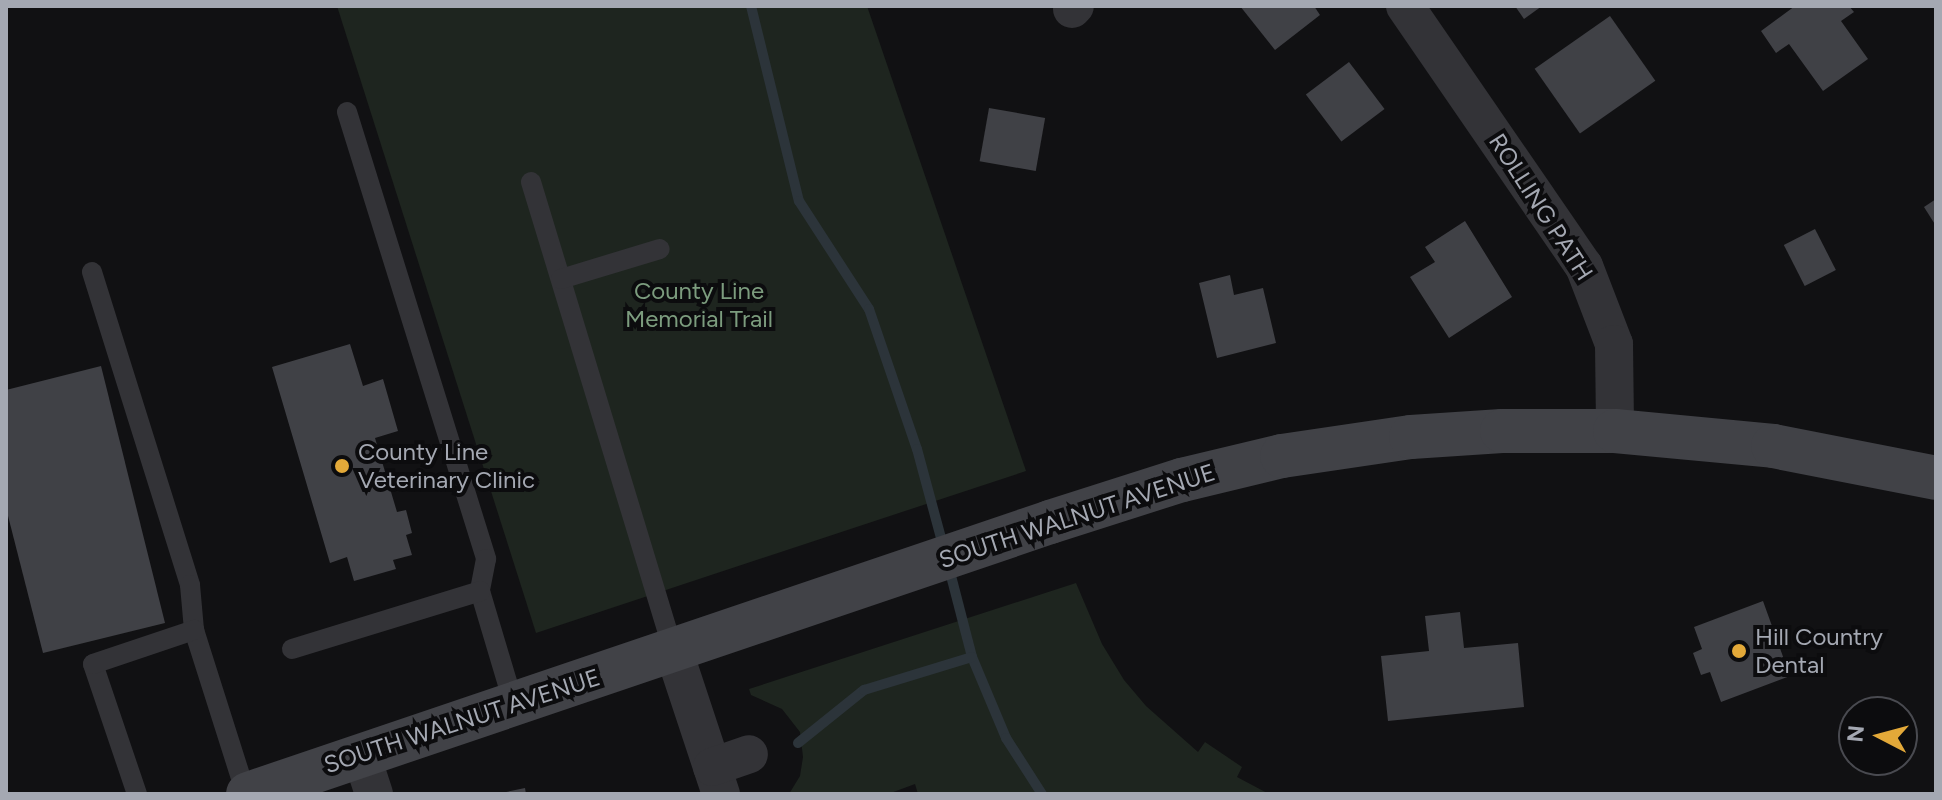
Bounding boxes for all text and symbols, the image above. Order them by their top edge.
street label: ROLLING PATH [1483,128,1599,286]
park label: County Line Memorial Trail [625,277,773,333]
place label: County Line Veterinary Clinic [358,438,535,494]
marker: County Line Veterinary Clinic [333,457,351,475]
street label: SOUTH WALNUT AVENUE [935,458,1219,574]
place label: Hill Country Dental [1755,623,1883,679]
marker: Hill Country Dental [1730,642,1748,660]
street label: SOUTH WALNUT AVENUE [320,663,604,779]
north arrow [1838,696,1918,776]
text: N [1841,724,1870,744]

